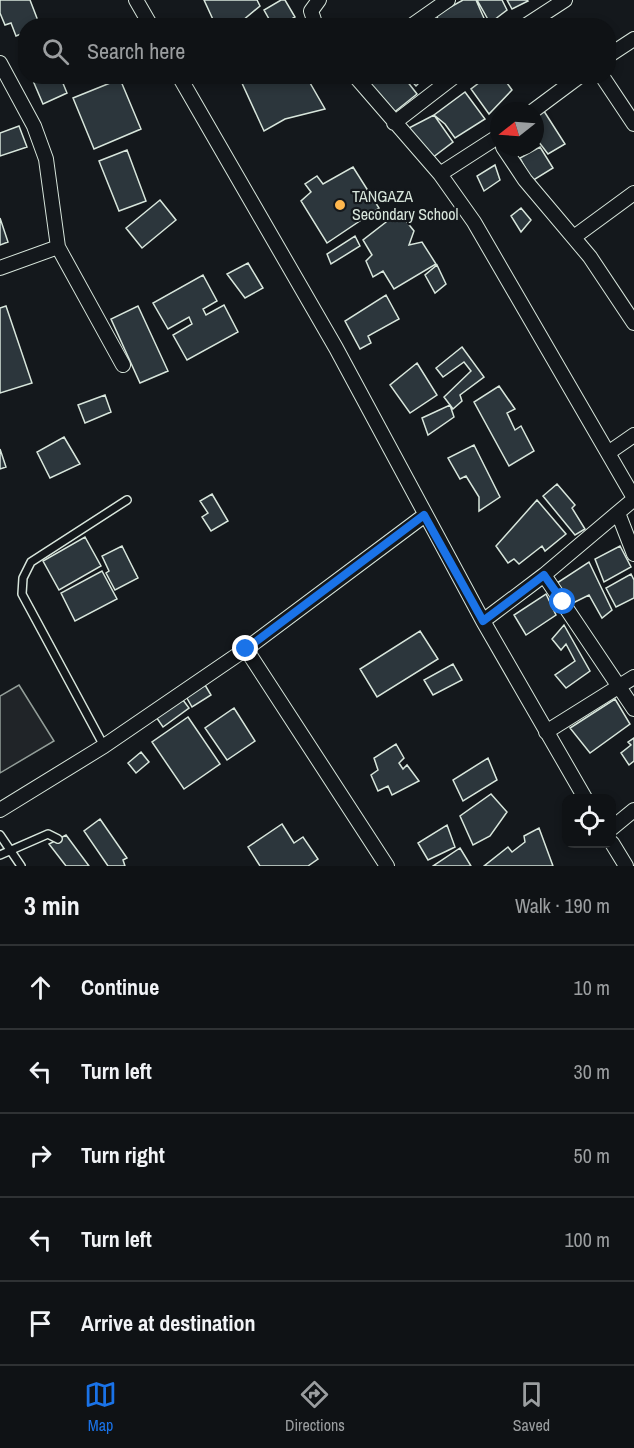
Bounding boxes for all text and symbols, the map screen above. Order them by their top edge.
search box [18,18,616,84]
icon: search [39,35,72,68]
text: Search here [87,36,185,66]
north arrow [490,102,544,156]
place label: TANGAZA Secondary School [352,185,459,225]
marker: TANGAZA Secondary School [333,198,347,212]
route start [549,588,575,614]
route end [232,635,258,661]
map controls [562,794,616,848]
button: locate [562,794,616,848]
text: 3 min [24,888,80,923]
text: Walk · 190 m [515,892,610,919]
icon: ahead [24,971,57,1004]
text: Continue [81,972,159,1002]
text: 10 m [574,974,610,1001]
icon: left [24,1055,57,1088]
text: Turn left [81,1056,152,1086]
text: 30 m [574,1058,610,1085]
icon: right [24,1139,57,1172]
text: Turn right [81,1140,165,1170]
text: 50 m [574,1142,610,1169]
icon: left [24,1223,57,1256]
text: Turn left [81,1224,152,1254]
text: 100 m [564,1226,610,1253]
icon: arrive [24,1307,57,1340]
text: Arrive at destination [81,1308,255,1338]
tab: Map [84,1378,117,1436]
tab: Directions [285,1378,345,1436]
tab: Saved [513,1378,550,1436]

